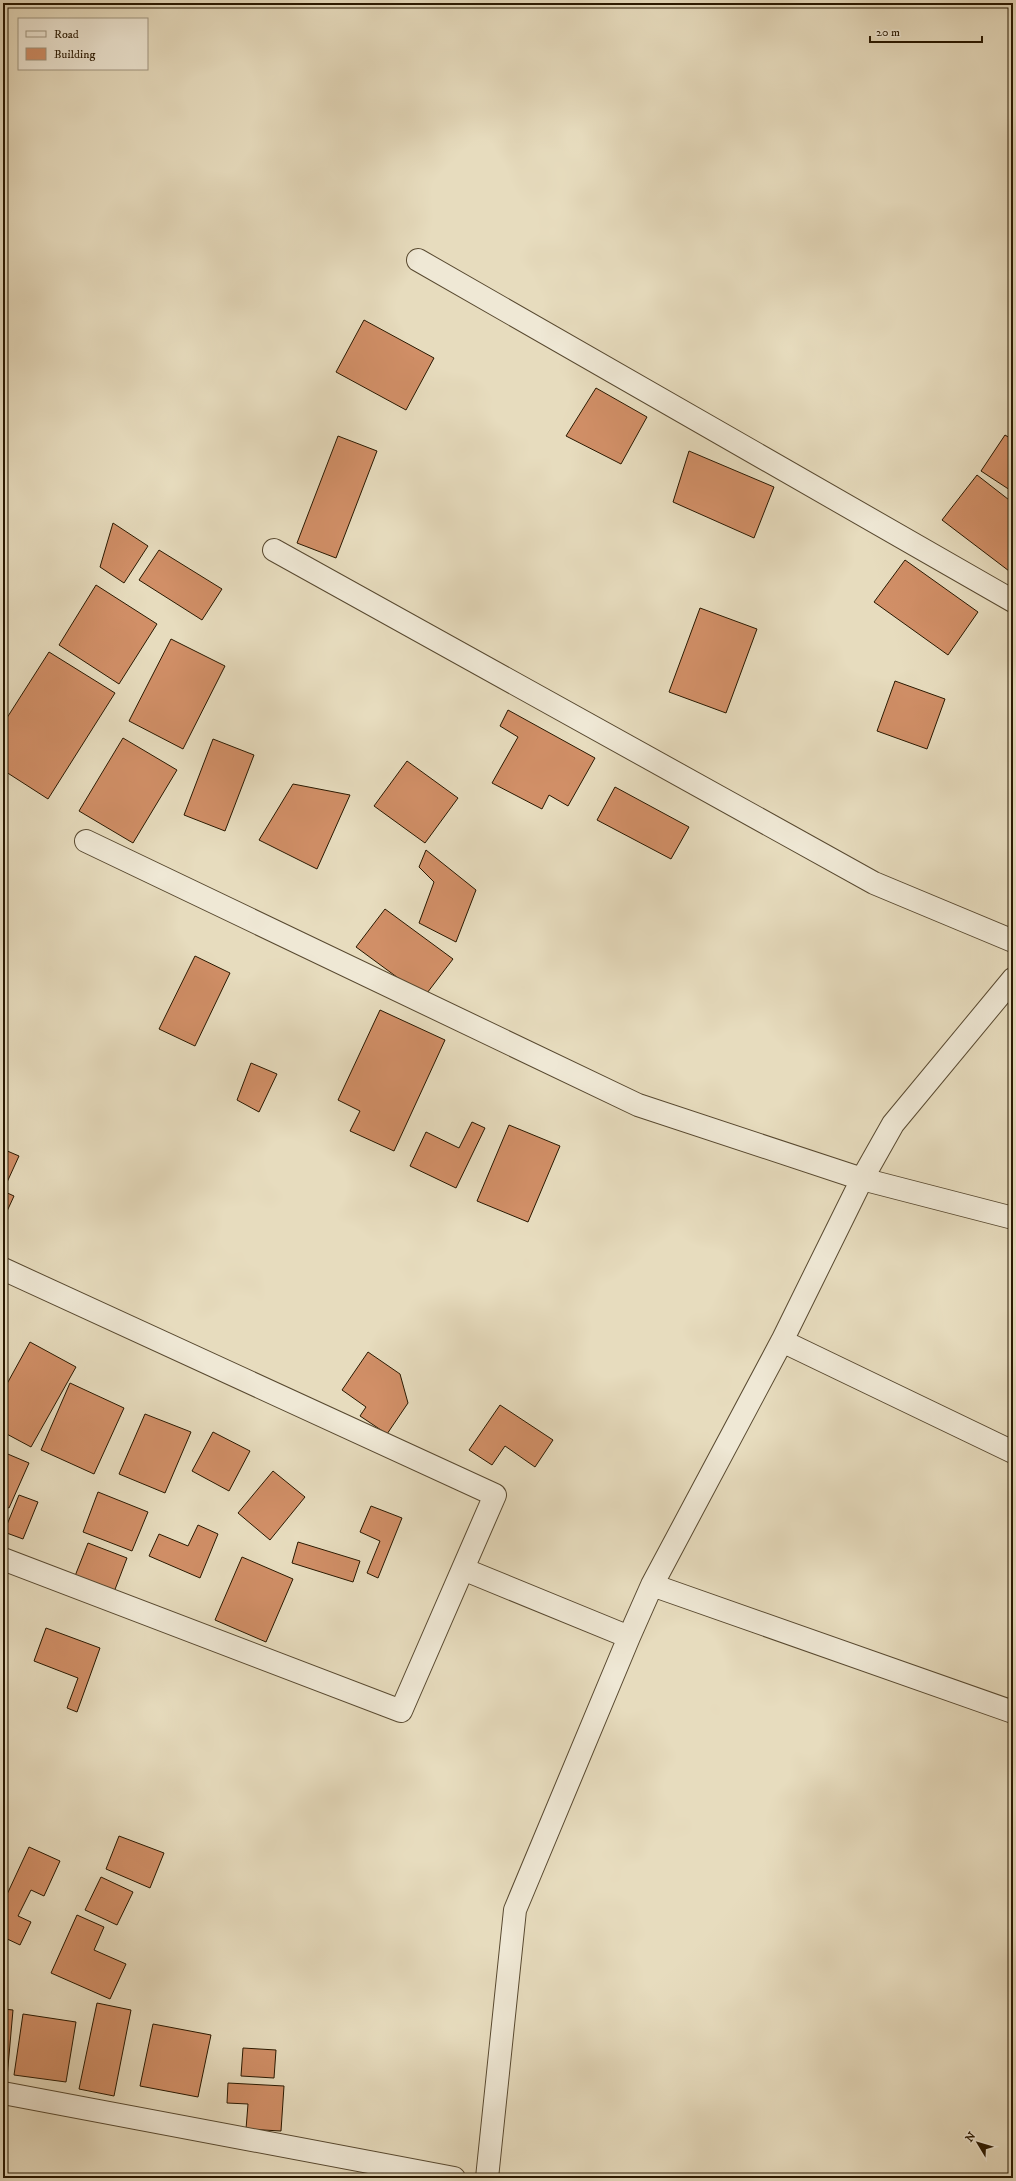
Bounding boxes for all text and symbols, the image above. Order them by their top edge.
legend [18,18,148,70]
scale bar [870,18,982,44]
text: 20 m [876,25,900,40]
text: Road [54,27,79,42]
text: Building [54,47,95,62]
north arrow [958,2123,998,2163]
text: N [963,2130,979,2145]

